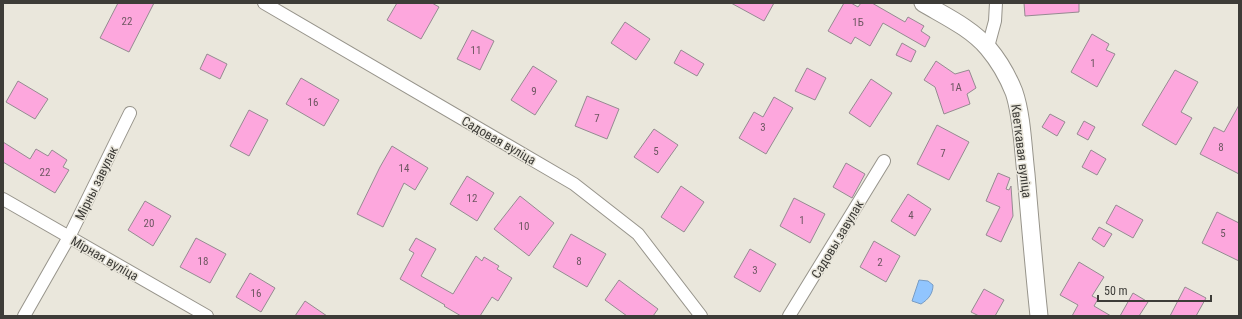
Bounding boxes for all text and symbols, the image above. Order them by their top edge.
house number: 22 [122,15,132,28]
house number: 1Б [852,16,864,29]
house number: 11 [471,44,481,57]
house number: 1 [1090,57,1096,70]
house number: 1А [950,81,963,94]
house number: 9 [531,85,537,98]
house number: 16 [308,96,318,109]
street label: Кветкавая вуліца [1008,103,1035,199]
house number: 7 [594,112,600,125]
street label: Садовая вуліца [459,113,539,168]
house number: 3 [760,121,766,134]
house number: 8 [1218,141,1224,154]
street label: Мірны завулак [72,143,121,223]
house number: 5 [653,145,659,158]
house number: 7 [940,147,946,160]
house number: 14 [399,162,410,175]
house number: 22 [40,166,50,179]
house number: 12 [467,192,477,205]
street label: Садовы завулак [808,197,867,281]
house number: 4 [908,209,914,222]
house number: 1 [799,214,805,227]
house number: 20 [144,217,154,230]
house number: 10 [519,220,529,233]
house number: 5 [1220,227,1226,240]
street label: Мірная вуліца [68,233,141,284]
house number: 18 [198,255,208,268]
house number: 8 [576,255,582,268]
house number: 2 [877,256,883,269]
house number: 3 [752,264,758,277]
scale bar [1098,277,1211,303]
text: 50 m [1104,284,1128,298]
house number: 16 [251,287,261,300]

